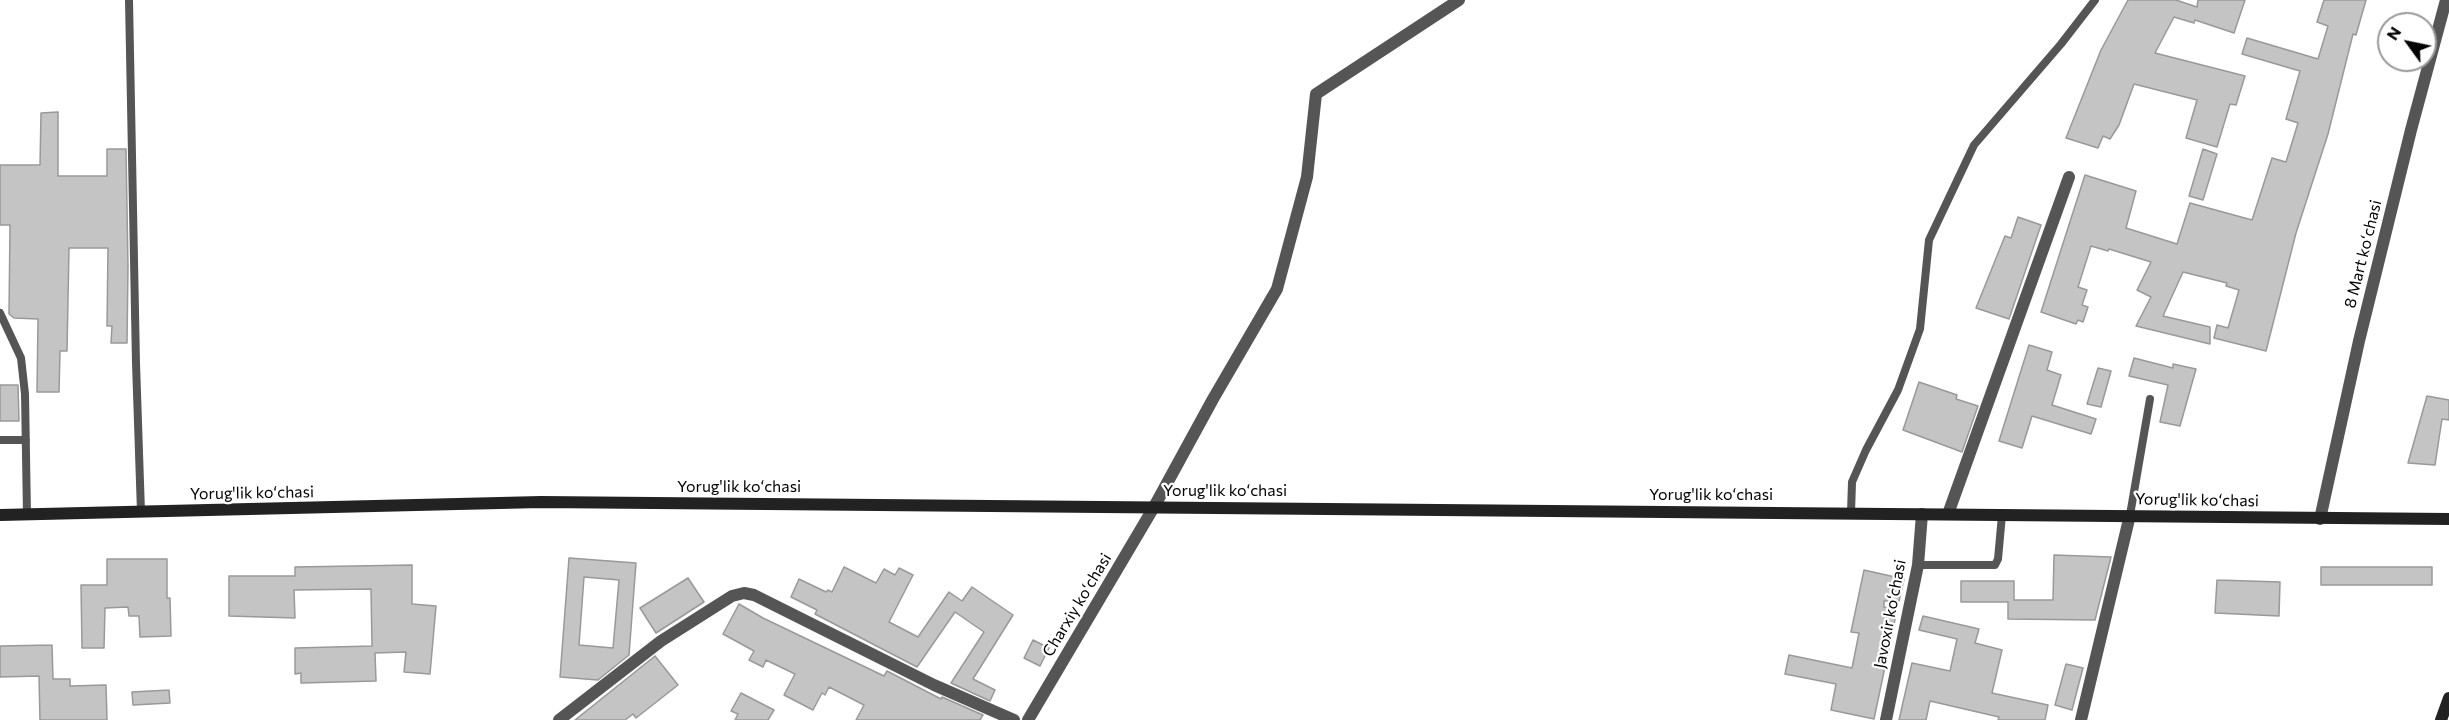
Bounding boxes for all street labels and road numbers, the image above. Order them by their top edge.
street label: 8 Mart koʻchasi [2340,198,2386,310]
street label: Yorug'lik koʻchasi [677,477,801,497]
street label: Yorug'lik koʻchasi [1163,481,1287,501]
street label: Yorug'lik koʻchasi [190,482,314,504]
street label: Yorug'lik koʻchasi [1649,485,1773,505]
street label: Yorug'lik koʻchasi [2135,489,2259,511]
street label: Charxiy koʻchasi [1039,550,1115,660]
street label: Javoxir koʻchasi [1870,558,1910,670]

